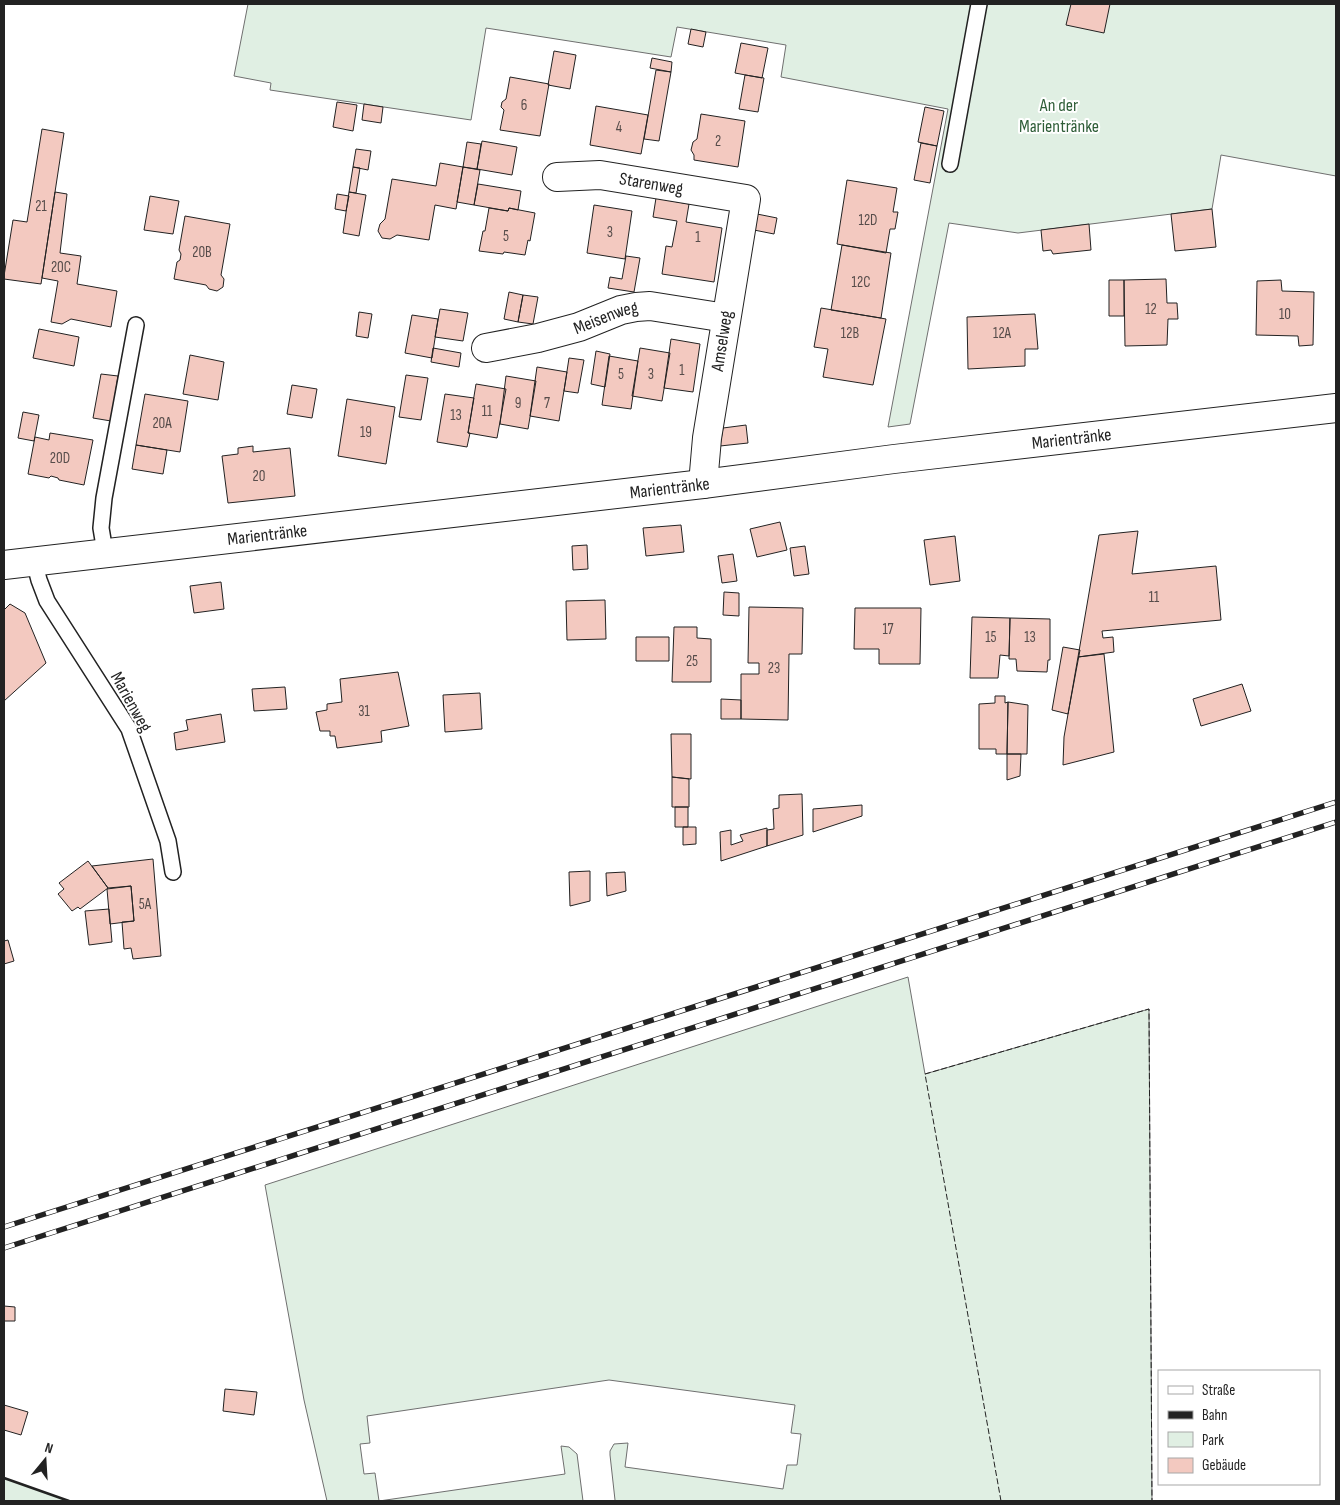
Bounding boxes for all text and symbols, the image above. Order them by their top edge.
park label: An der Marientränke [1019,95,1099,137]
house number: 6 [521,96,527,115]
house number: 4 [616,118,622,137]
house number: 2 [715,132,721,151]
street label: Starenweg [618,168,685,199]
house number: 21 [35,197,47,216]
house number: 12D [859,211,877,230]
house number: 3 [607,223,613,242]
house number: 5 [503,227,509,246]
house number: 1 [695,228,701,247]
house number: 20B [192,243,212,262]
house number: 20C [51,258,71,277]
house number: 12C [852,273,870,292]
street label: Meisenweg [570,296,640,339]
house number: 12 [1145,300,1157,319]
house number: 10 [1279,305,1291,324]
street label: Amselweg [707,309,737,374]
house number: 12B [841,324,859,343]
house number: 12A [993,324,1012,343]
house number: 1 [679,361,685,380]
house number: 5 [618,365,624,384]
house number: 3 [648,365,654,384]
house number: 9 [515,394,521,413]
house number: 7 [544,394,550,413]
house number: 11 [482,402,493,421]
house number: 13 [450,406,462,425]
house number: 20A [152,414,172,433]
house number: 19 [360,423,372,442]
street label: Marientränke [1030,423,1113,454]
house number: 20D [50,449,70,468]
house number: 20 [253,467,265,486]
street label: Marientränke [629,473,711,503]
street label: Marientränke [226,519,308,550]
house number: 11 [1149,588,1160,607]
house number: 17 [882,620,894,639]
house number: 15 [985,628,997,647]
house number: 13 [1024,628,1036,647]
house number: 25 [686,652,698,671]
house number: 23 [768,659,780,678]
street label: Marienweg [106,668,156,736]
house number: 31 [358,702,371,721]
house number: 5A [139,895,152,914]
legend [1158,1370,1320,1485]
text: Straße [1202,1381,1235,1400]
text: Bahn [1202,1406,1227,1425]
text: Park [1202,1431,1224,1450]
north arrow [20,1435,70,1485]
text: N [43,1439,55,1457]
text: Gebäude [1202,1456,1246,1475]

